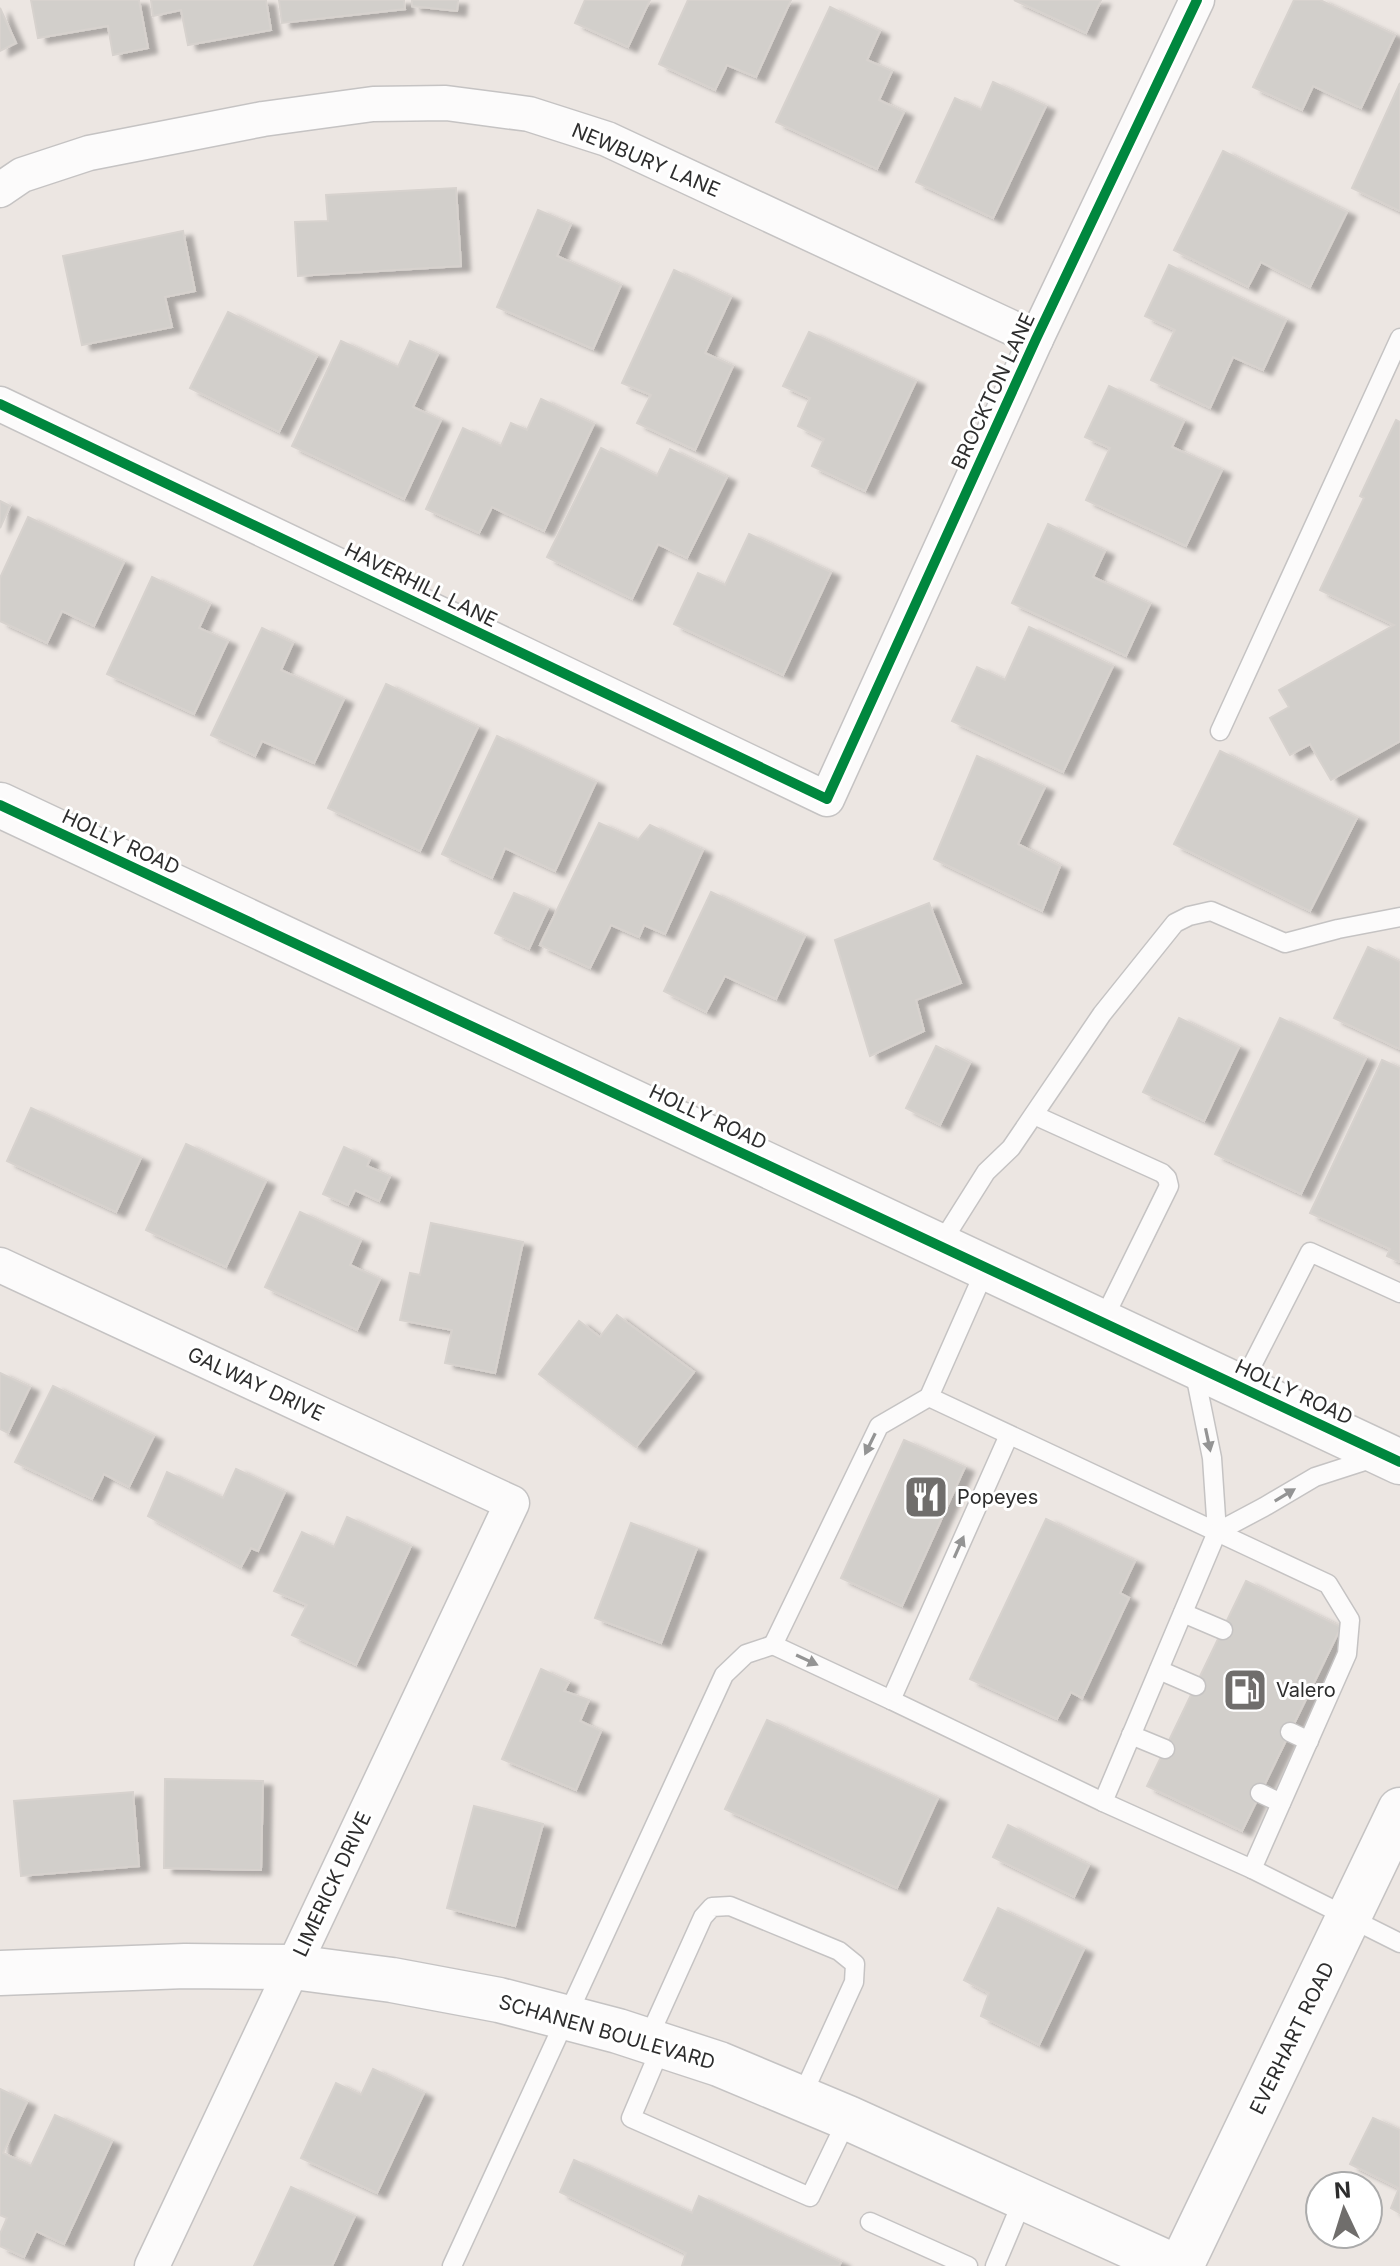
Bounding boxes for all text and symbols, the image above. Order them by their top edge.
street label: NEWBURY LANE [568,118,724,202]
street label: BROCKTON LANE [946,309,1040,473]
street label: HAVERHILL LANE [341,538,501,632]
street label: HOLLY ROAD [58,804,184,880]
street label: HOLLY ROAD [645,1079,771,1155]
street label: GALWAY DRIVE [184,1342,328,1426]
street label: HOLLY ROAD [1231,1354,1357,1430]
one-way arrow [1203,1428,1215,1453]
one-way arrow [863,1433,877,1456]
restaurant icon: Popeyes [902,1473,950,1521]
place label: Popeyes [957,1485,1038,1509]
one-way arrow [1274,1488,1296,1502]
one-way arrow [953,1535,966,1559]
one-way arrow [795,1654,819,1667]
fuel station icon: Valero [1221,1666,1269,1714]
place label: Valero [1276,1678,1336,1702]
street label: LIMERICK DRIVE [288,1808,376,1960]
street label: EVERHART ROAD [1245,1958,1339,2118]
street label: SCHANEN BOULEVARD [496,1990,718,2074]
north arrow [1304,2170,1384,2250]
text: N [1333,2176,1352,2204]

